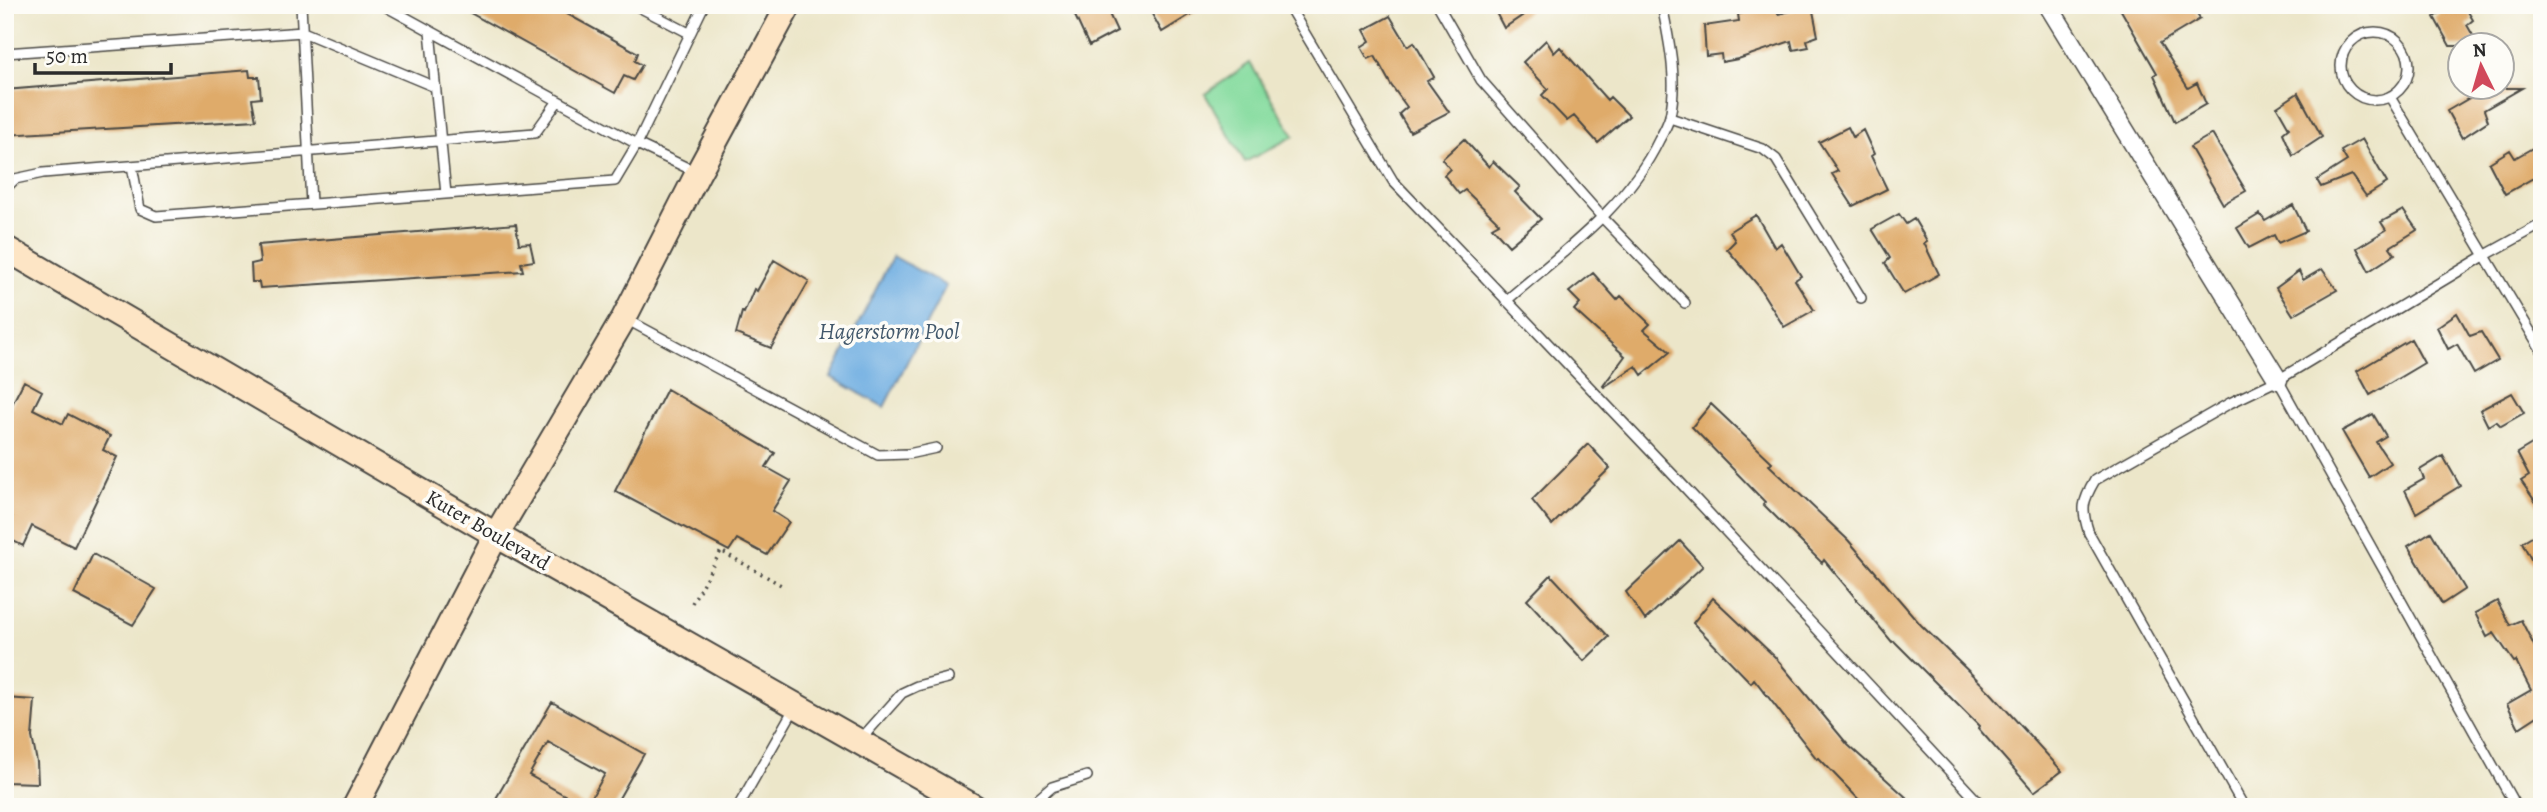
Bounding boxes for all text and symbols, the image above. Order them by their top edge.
scale bar [35,32,172,76]
north arrow [2446,32,2516,102]
text: N [2472,36,2488,64]
text: 50 m [46,42,88,70]
water label: Hagerstorm Pool [819,316,960,347]
street label: Kuter Boulevard [421,483,556,577]

